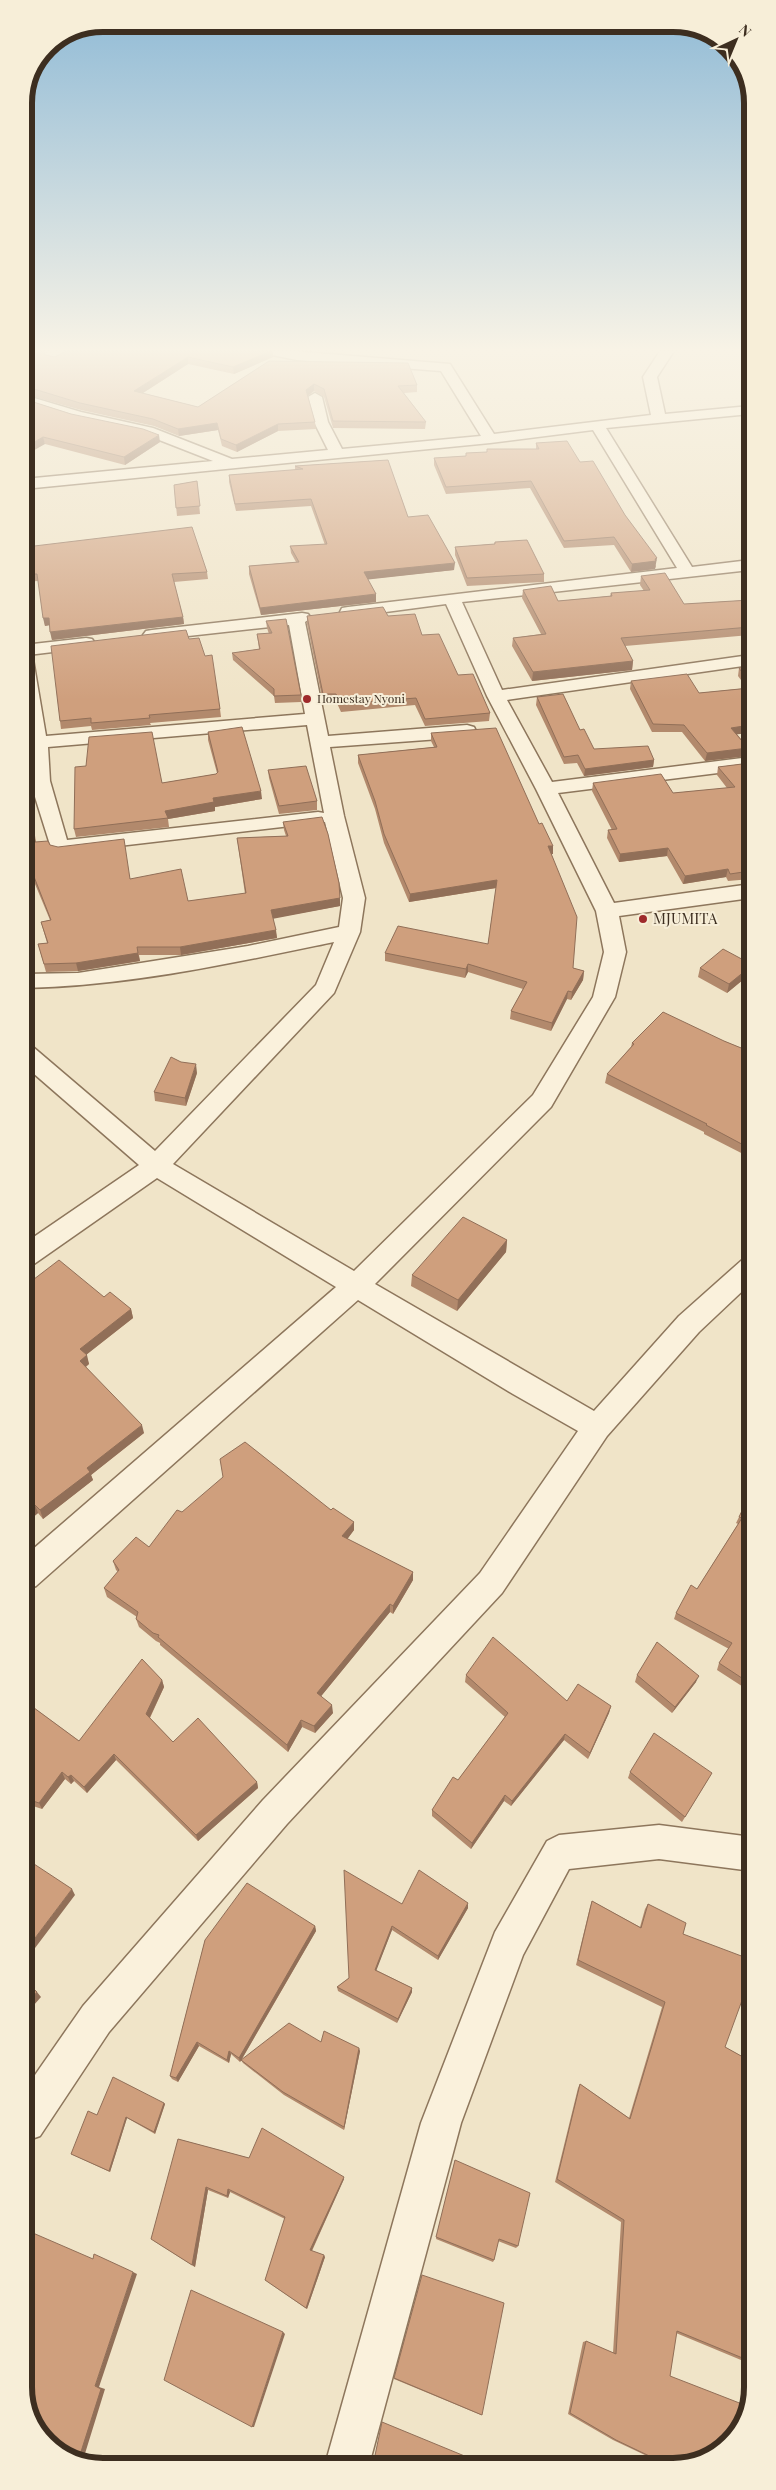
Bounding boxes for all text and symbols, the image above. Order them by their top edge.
north arrow [711,15,761,65]
text: N [735,20,756,41]
place label: Homestay Nyoni [317,690,405,706]
marker: Homestay Nyoni [301,693,313,705]
place label: MJUMITA [653,908,718,928]
marker: MJUMITA [637,913,649,925]

